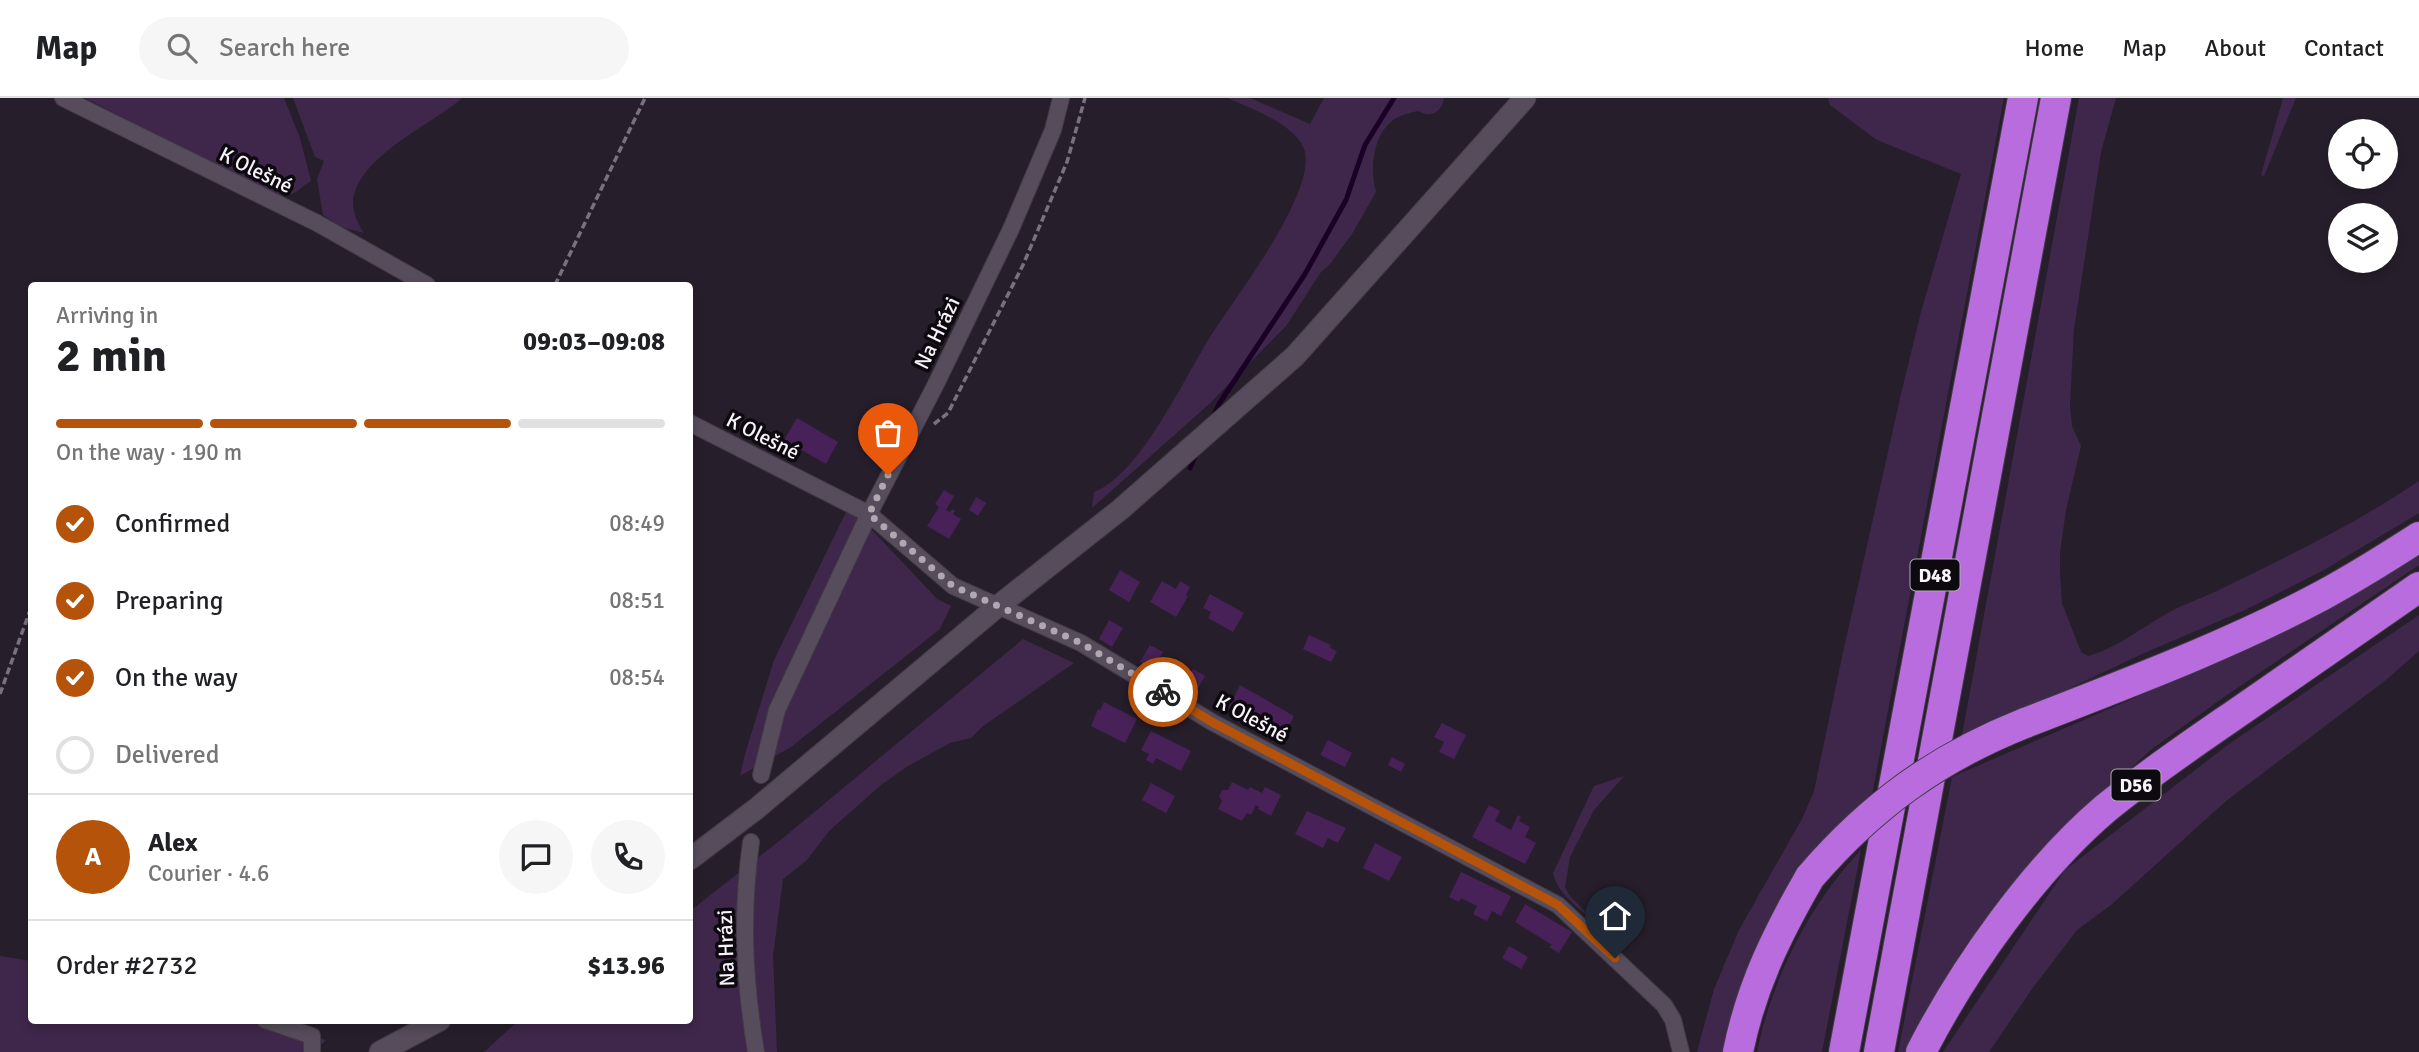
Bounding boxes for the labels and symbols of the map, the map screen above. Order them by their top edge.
street label: K Olešné [215,141,297,199]
street label: Na Hrázi [908,293,966,373]
pin [858,403,918,475]
street label: K Olešné [722,407,804,465]
road number: D48 [1910,560,1960,590]
courier [1128,657,1198,727]
street label: K Olešné [1211,688,1293,748]
road number: D56 [2112,770,2160,800]
pin [1585,886,1645,958]
street label: Na Hrázi [712,909,740,987]

